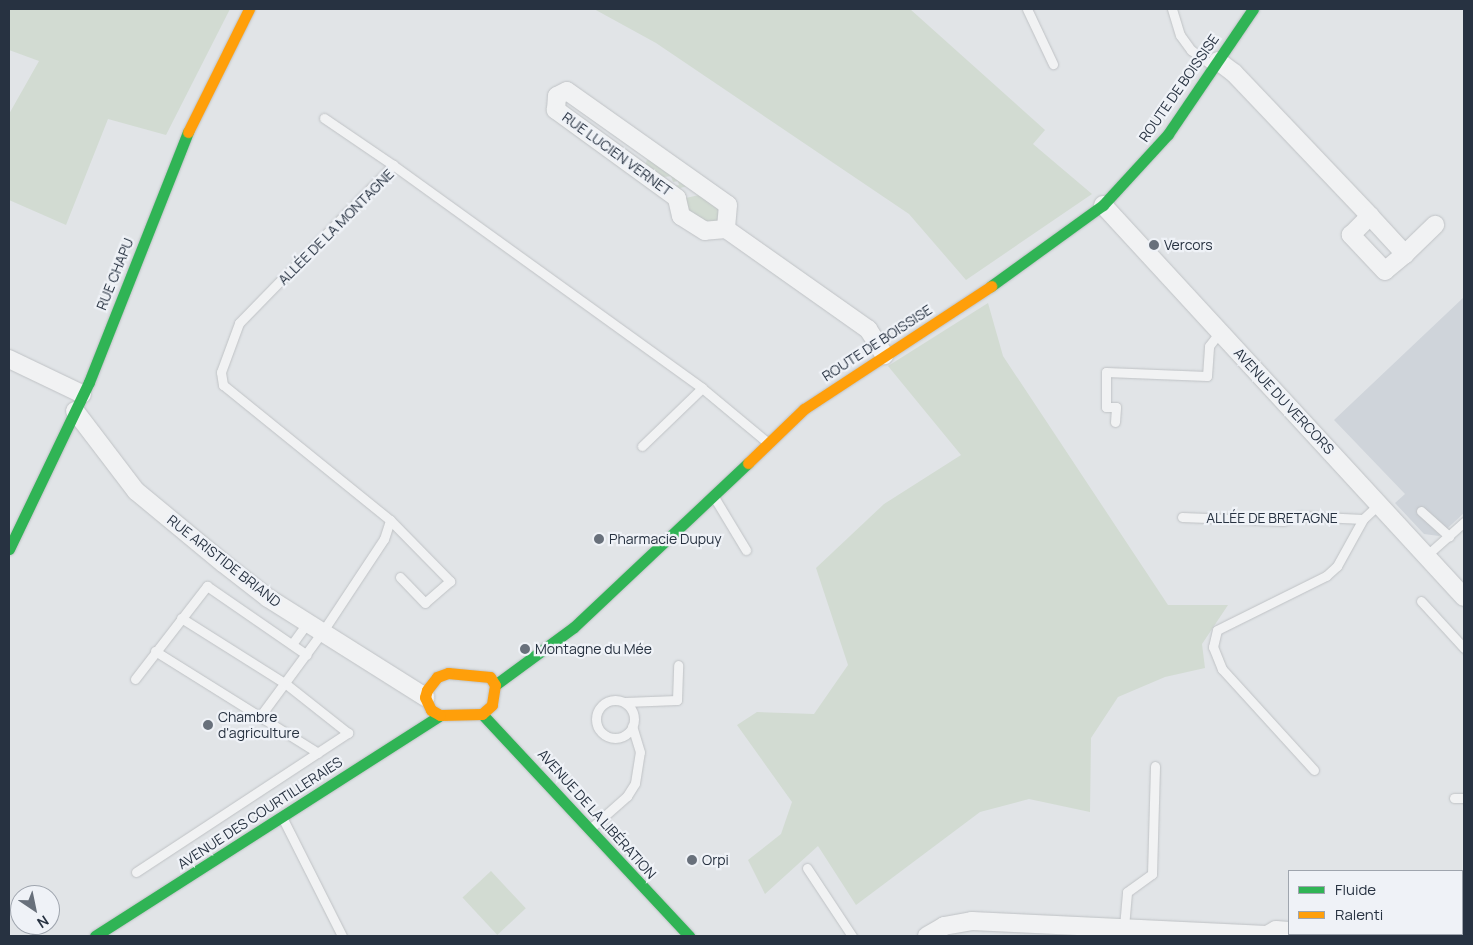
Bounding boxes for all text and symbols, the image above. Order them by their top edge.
street label: ROUTE DE BOISSISE [1136,31,1222,145]
street label: RUE LUCIEN VERNET [559,109,675,199]
street label: ALLÉE DE LA MONTAGNE [275,166,397,288]
street label: RUE CHAPU [93,236,137,312]
place label: Vercors [1164,237,1213,253]
marker: Vercors [1148,239,1160,251]
street label: ROUTE DE BOISSISE [819,301,935,385]
street label: AVENUE DU VERCORS [1230,344,1338,458]
street label: ALLÉE DE BRETAGNE [1206,510,1338,526]
street label: RUE ARISTIDE BRIAND [164,511,284,611]
place label: Pharmacie Dupuy [609,531,722,547]
marker: Pharmacie Dupuy [593,533,605,545]
place label: Montagne du Mée [535,641,652,657]
marker: Montagne du Mée [519,643,531,655]
place label: Chambre d'agriculture [218,709,300,742]
marker: Chambre d'agriculture [202,719,214,731]
street label: AVENUE DE LA LIBÉRATION [534,746,660,882]
street label: AVENUE DES COURTILLERAIES [175,753,345,873]
place label: Orpi [702,852,729,868]
marker: Orpi [686,854,698,866]
legend [1288,870,1463,935]
text: Fluide [1335,879,1376,900]
north arrow [10,885,60,935]
text: Ralenti [1335,904,1383,925]
text: N [34,911,53,933]

